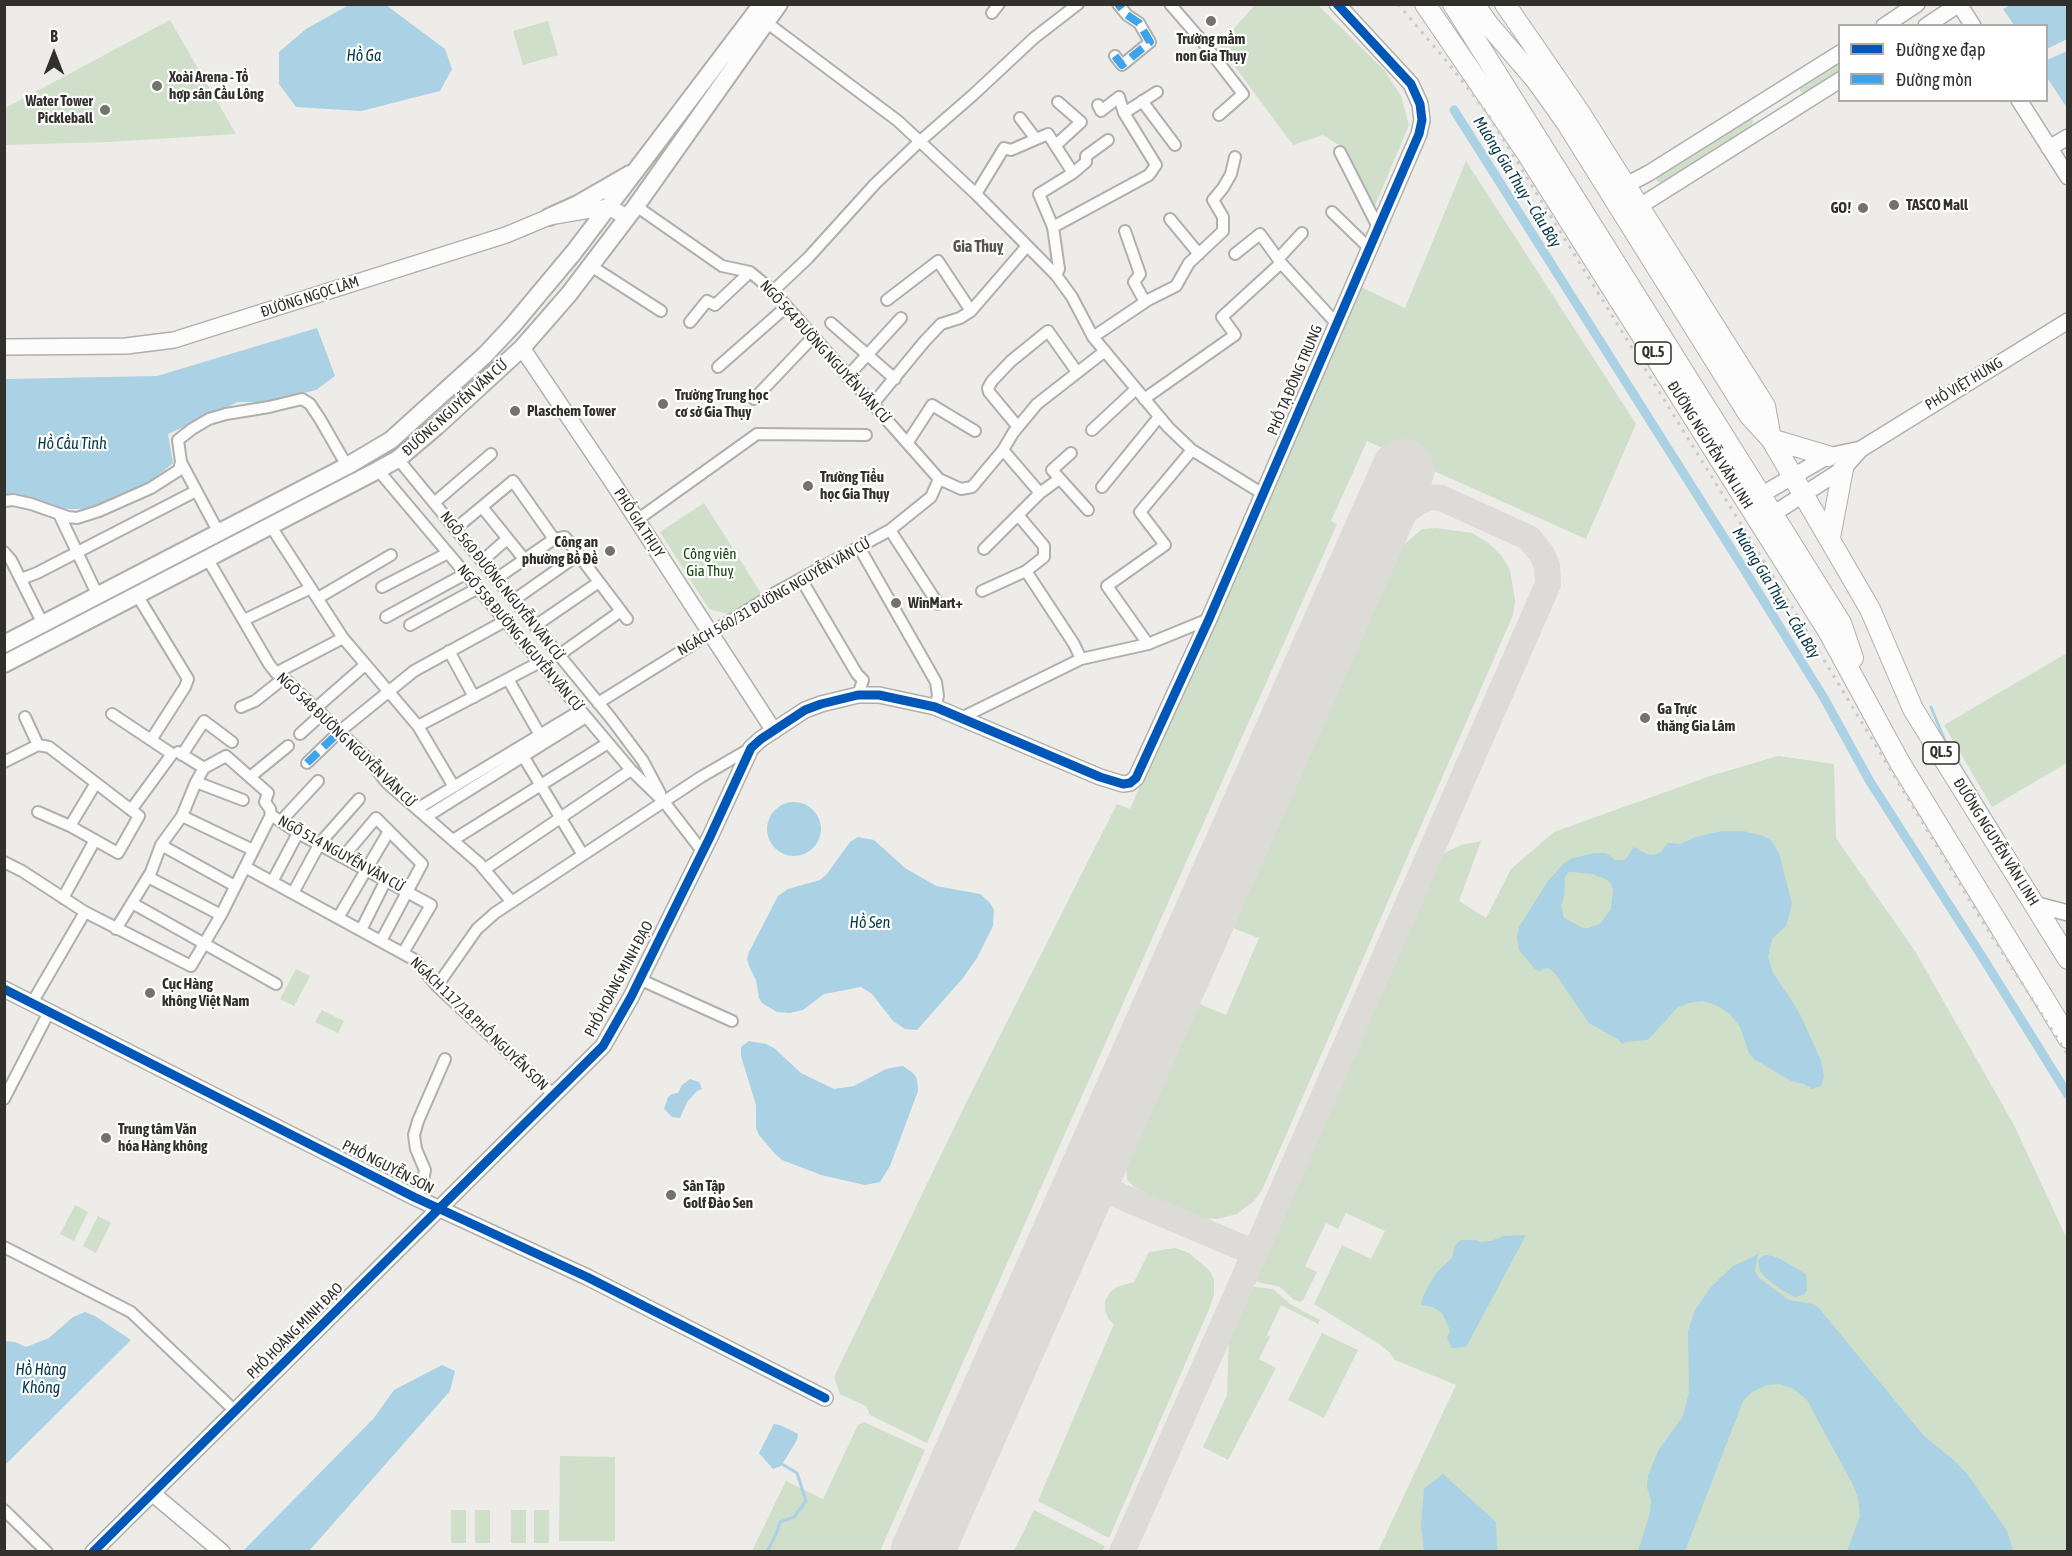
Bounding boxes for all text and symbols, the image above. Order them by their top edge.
marker: Trường mầm non Gia Thụy [1204,14,1218,28]
north arrow [24,24,84,84]
legend [1838,24,2048,102]
text: B [50,27,58,45]
place label: Trường mầm non Gia Thụy [1175,30,1247,65]
text: Đường xe đạp [1896,39,1985,60]
water label: Hồ Ga [347,46,381,66]
place label: Xoài Arena - Tổ hợp sân Cầu Lông [169,68,264,103]
text: Đường mòn [1896,69,1972,90]
marker: Xoài Arena - Tổ hợp sân Cầu Lông [150,79,164,93]
place label: Water Tower Pickleball [26,92,93,127]
marker: Water Tower Pickleball [98,103,112,117]
water label: Mương Gia Thụy – Cầu Bây [1469,113,1565,251]
place label: TASCO Mall [1906,196,1968,214]
marker: TASCO Mall [1887,198,1901,212]
place label: GO! [1830,199,1851,217]
marker: GO! [1856,201,1870,215]
district label: Gia Thuỵ [953,237,1003,257]
street label: ĐƯỜNG NGỌC LÂM [259,273,361,321]
street label: NGÕ 564 ĐƯỜNG NGUYỄN VĂN CỪ [756,277,894,427]
street label: PHỐ TẠ ĐÔNG TRUNG [1264,322,1326,438]
road number: QL.5 [1635,342,1671,364]
street label: PHỐ VIỆT HƯNG [1922,354,2006,414]
street label: ĐƯỜNG NGUYỄN VĂN CỪ [399,356,511,460]
street label: ĐƯỜNG NGUYỄN VĂN LINH [1663,378,1757,512]
place label: Trường Trung học cơ sở Gia Thụy [675,386,768,421]
marker: Trường Trung học cơ sở Gia Thụy [656,397,670,411]
place label: Plaschem Tower [527,402,616,420]
marker: Plaschem Tower [508,404,522,418]
water label: Hồ Cầu Tình [37,434,107,454]
place label: Trường Tiểu học Gia Thụy [820,468,889,503]
marker: Trường Tiểu học Gia Thụy [801,479,815,493]
street label: PHỐ GIA THỤY [610,485,668,561]
street label: NGÕ 560 ĐƯỜNG NGUYỄN VĂN CỪ [436,508,568,664]
water label: Mương Gia Thụy – Cầu Bây [1728,524,1824,662]
place label: Công an phường Bồ Đề [522,533,598,568]
street label: NGÁCH 560/31 ĐƯỜNG NGUYỄN VĂN CỪ [674,534,874,660]
marker: Công an phường Bồ Đề [603,544,617,558]
park label: Công viên Gia Thuỵ [683,545,737,580]
street label: NGÕ 558 ĐƯỜNG NGUYỄN VĂN CỪ [453,561,587,715]
place label: WinMart+ [908,594,963,612]
marker: WinMart+ [889,596,903,610]
street label: NGÕ 548 ĐƯỜNG NGUYỄN VĂN CỪ [273,669,419,811]
place label: Ga Trực thăng Gia Lâm [1657,700,1735,735]
marker: Ga Trực thăng Gia Lâm [1638,711,1652,725]
road number: QL.5 [1923,742,1959,764]
street label: ĐƯỜNG NGUYỄN VĂN LINH [1949,775,2043,909]
street label: NGÕ 514 NGUYỄN VĂN CỪ [275,812,407,896]
water label: Hồ Sen [850,913,890,933]
street label: PHỐ HOÀNG MINH ĐẠO [581,918,657,1040]
street label: NGÁCH 117/18 PHỐ NGUYỄN SƠN [406,953,552,1095]
place label: Cục Hàng không Việt Nam [162,975,249,1010]
marker: Cục Hàng không Việt Nam [143,986,157,1000]
place label: Trung tâm Văn hóa Hàng không [118,1120,207,1155]
marker: Trung tâm Văn hóa Hàng không [99,1131,113,1145]
street label: PHỐ NGUYỄN SƠN [339,1136,437,1198]
place label: Sân Tập Golf Đảo Sen [683,1177,753,1212]
marker: Sân Tập Golf Đảo Sen [664,1188,678,1202]
street label: PHỐ HOÀNG MINH ĐẠO [243,1279,347,1383]
water label: Hồ Hàng Không [15,1360,67,1398]

